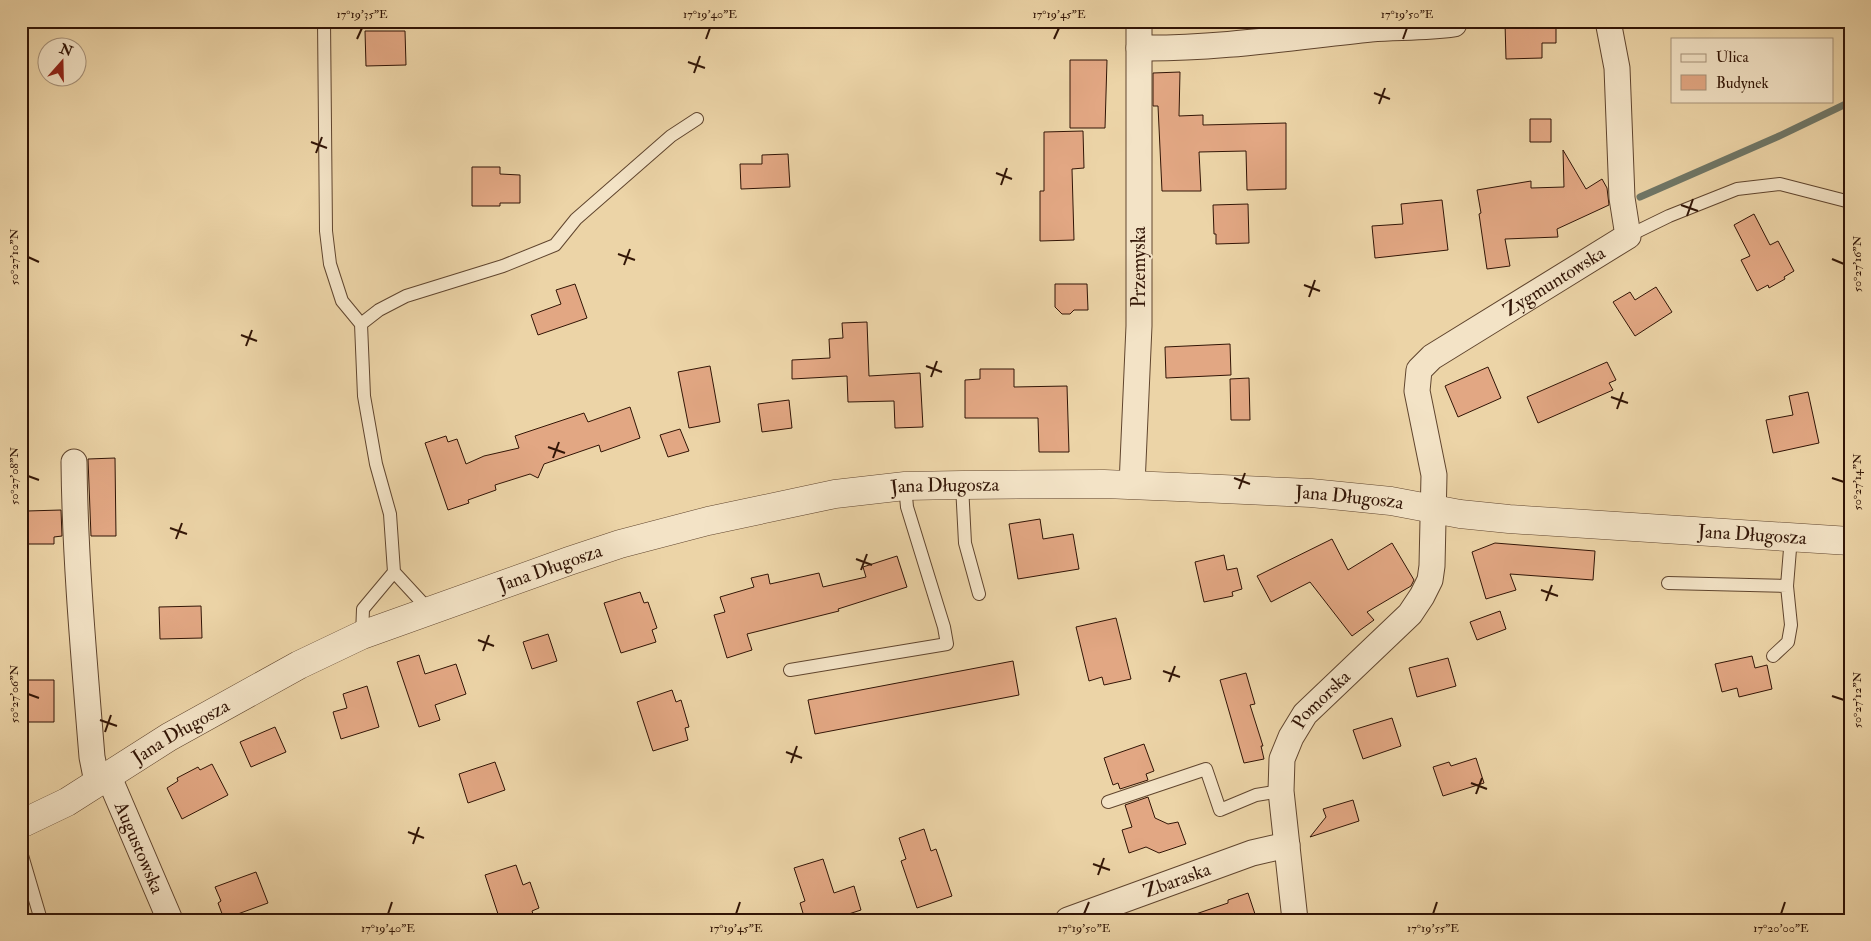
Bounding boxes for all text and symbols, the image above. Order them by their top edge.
text: 17°19'35"E [336,7,388,22]
text: 17°19'40"E [683,7,737,22]
text: 17°19'45"E [1032,7,1086,22]
text: 17°19'50"E [1381,7,1434,22]
north arrow [38,38,88,88]
legend [1671,38,1834,102]
text: N [57,40,76,61]
text: Ulica [1716,48,1749,67]
text: Budynek [1716,74,1769,93]
street label: Przemyska [1127,226,1151,308]
text: 50°27'10"N [7,228,22,285]
text: 50°27'16"N [1850,236,1865,292]
street label: Zygmuntowska [1499,241,1610,322]
text: 50°27'08"N [7,447,22,505]
text: 50°27'14"N [1850,453,1865,510]
street label: Jana Długosza [888,473,1000,500]
street label: Jana Długosza [1294,480,1406,515]
street label: Jana Długosza [1696,519,1808,550]
street label: Jana Długosza [494,539,606,598]
text: 50°27'06"N [7,665,22,723]
street label: Pomorska [1287,665,1356,733]
text: 50°27'12"N [1850,671,1865,728]
street label: Jana Długosza [127,694,234,770]
street label: Augustowska [108,797,169,898]
street label: Zbaraska [1140,857,1214,903]
text: 17°19'40"E [361,921,415,936]
text: 17°19'45"E [709,921,763,936]
text: 17°19'50"E [1058,921,1111,936]
text: 17°19'55"E [1407,921,1459,936]
text: 17°20'00"E [1753,921,1809,936]

